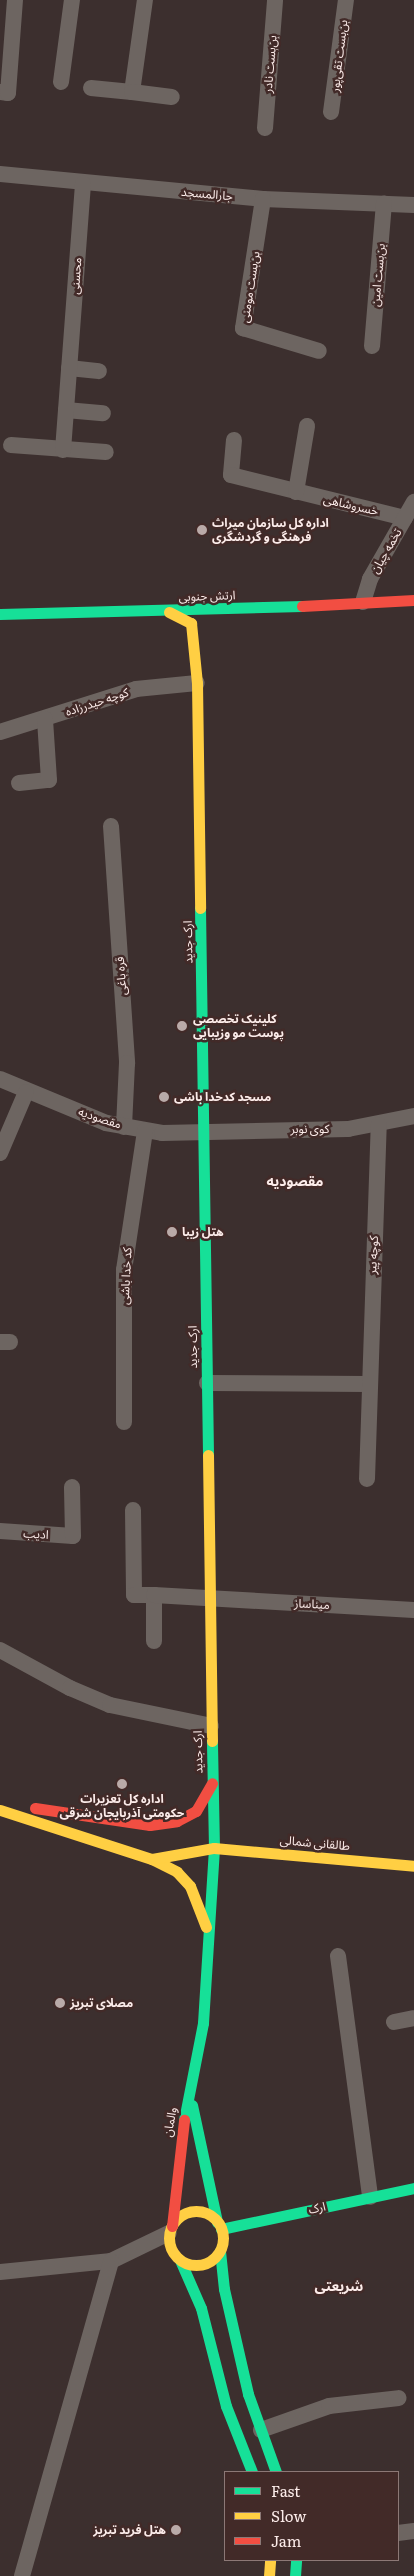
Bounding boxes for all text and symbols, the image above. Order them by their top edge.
street label: بن‌بست تقی‌پور [327,19,351,93]
street label: بن‌بست نادر [260,35,280,93]
street label: جارالمسجد [181,185,233,203]
street label: بن‌بست امین [368,243,388,307]
street label: بن‌بست مومنی [237,250,263,324]
street label: محسنی [68,257,84,295]
street label: خسروشاهی [322,492,380,518]
place label: اداره کل سازمان میراث فرهنگی و گردشگری [212,516,329,544]
marker: اداره کل سازمان میراث فرهنگی و گردشگری [196,524,208,536]
street label: تخمه چیان [367,526,405,576]
street label: ارتش جنوبی [178,588,236,604]
street label: کوچه حیدرزاده [63,685,131,719]
street label: ارک جدید [180,920,196,964]
street label: قره باغی [112,956,130,996]
place label: کلینیک تخصصی پوست مو وزیبایی [193,1012,284,1040]
marker: کلینیک تخصصی پوست مو وزیبایی [175,1019,189,1033]
place label: مسجد کدخدا باشی [174,1090,271,1104]
marker: مسجد کدخدا باشی [158,1091,170,1103]
street label: مقصودیه [77,1104,123,1132]
street label: کوی نوبر [291,1122,329,1136]
district label: مقصودیه [267,1172,323,1188]
place label: هتل زیبا [182,1225,224,1239]
marker: هتل زیبا [166,1226,178,1238]
street label: کوچه پیر [365,1235,381,1275]
street label: کد خدا باشی [117,1247,135,1305]
street label: ارک جدید [186,1325,200,1369]
street label: ادیب [23,1526,49,1542]
street label: میناساز [294,1596,330,1612]
street label: ارک جدید [190,1730,206,1774]
marker: اداره کل تعزیرات حکومتی آذربایجان شرقی [116,1778,128,1790]
place label: اداره کل تعزیرات حکومتی آذربایجان شرقی [60,1792,184,1820]
street label: طالقانی شمالی [279,1833,351,1853]
place label: مصلای تبریز [70,1996,133,2010]
marker: مصلای تبریز [54,1997,66,2009]
street label: والمان [160,2106,180,2138]
street label: ارک [307,2199,327,2217]
district label: شریعتی [315,2277,363,2293]
legend [224,2471,399,2561]
text: Fast [271,2479,300,2502]
text: Slow [271,2504,306,2527]
place label: هتل فرید تبریز [93,2523,166,2537]
marker: هتل فرید تبریز [170,2524,182,2536]
text: Jam [271,2529,301,2552]

